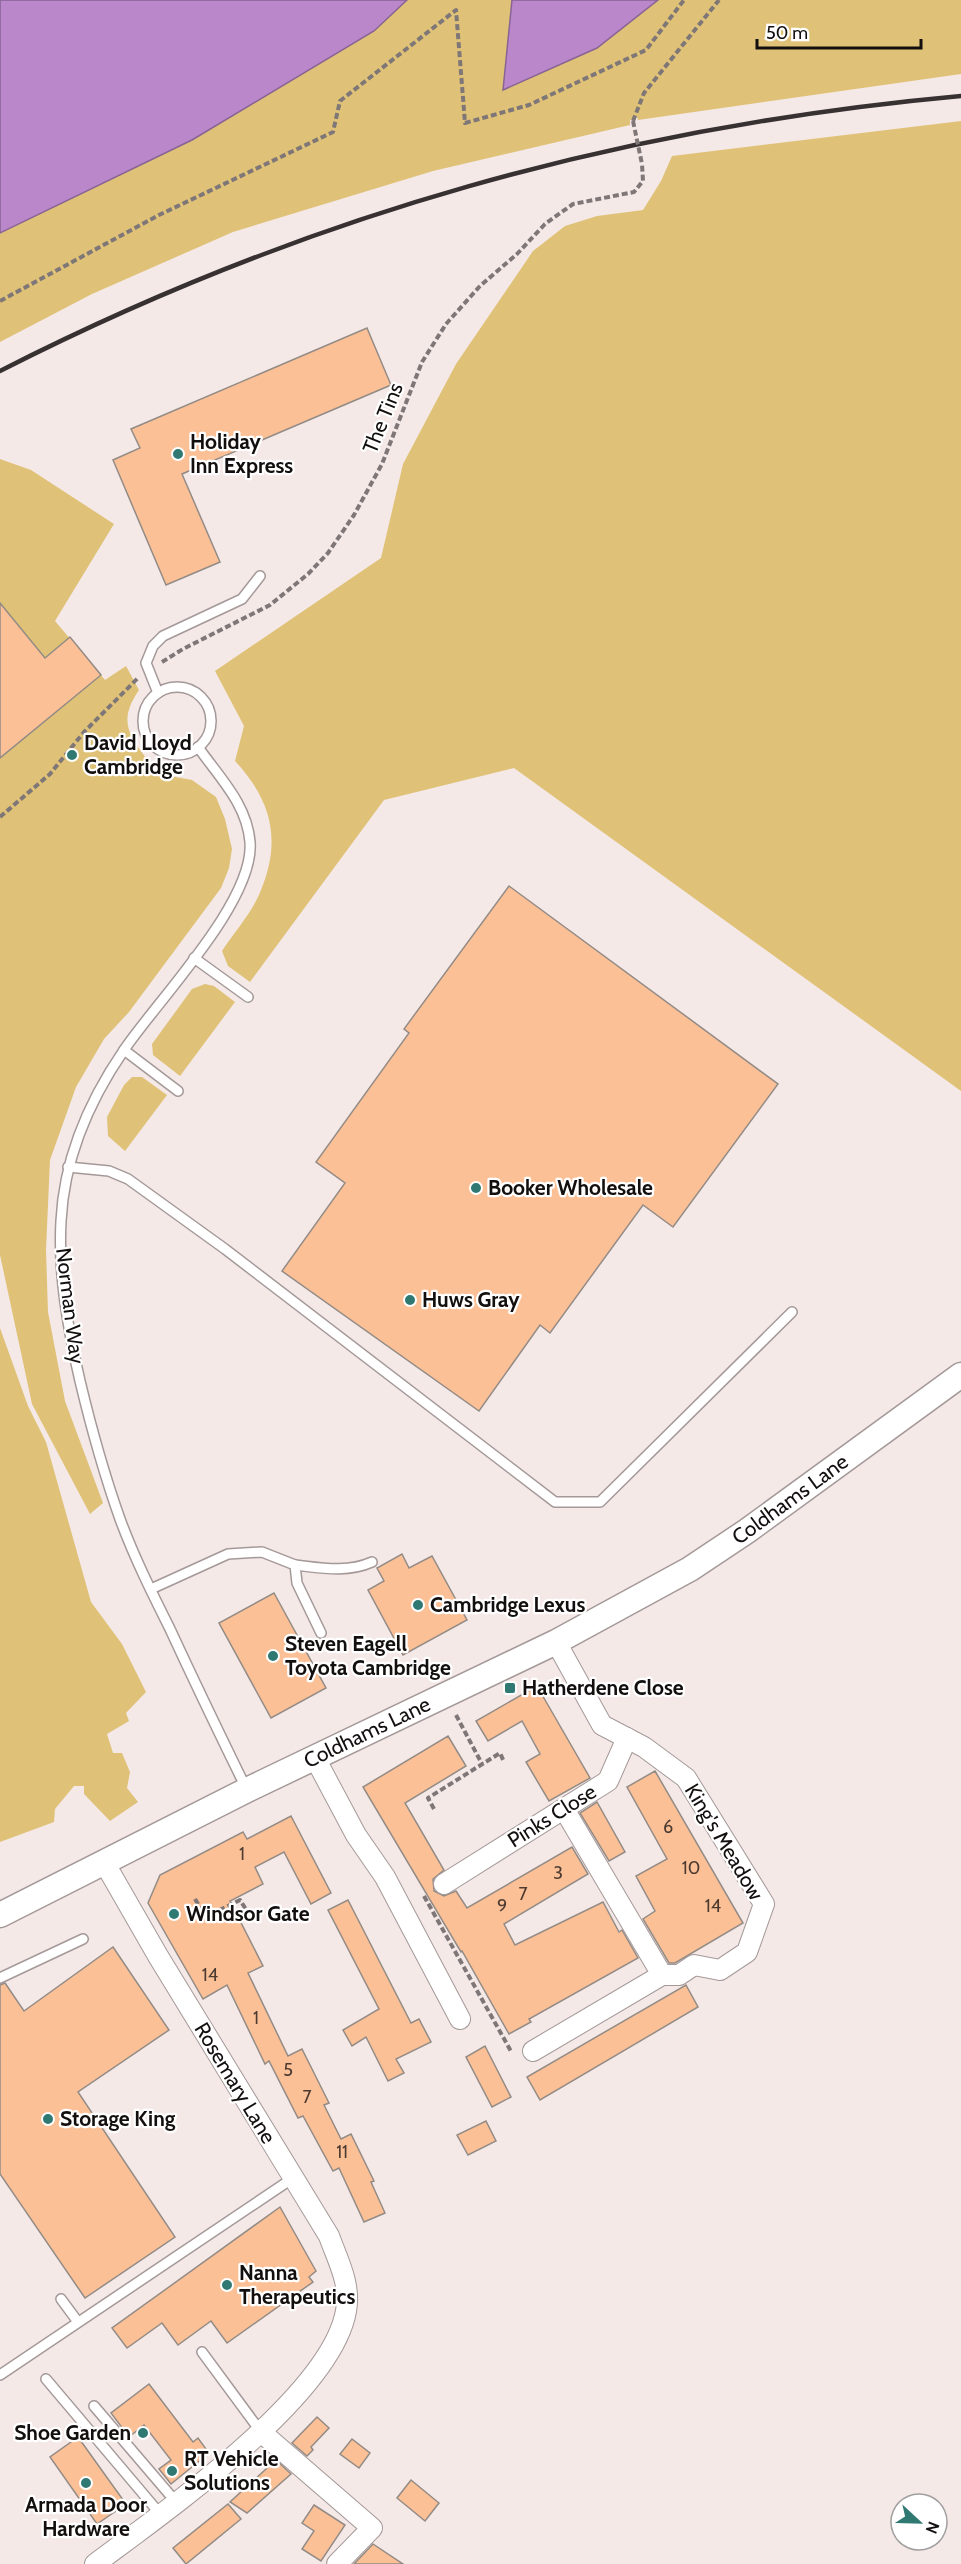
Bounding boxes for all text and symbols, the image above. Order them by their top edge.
scale bar [757,12,920,50]
text: 50 m [766,22,808,44]
street label: The Tins [357,379,408,457]
place label: Holiday Inn Express [190,429,293,478]
marker: Holiday Inn Express [171,447,185,461]
place label: David Lloyd Cambridge [84,730,192,779]
marker: David Lloyd Cambridge [65,748,79,762]
place label: Booker Wholesale [488,1175,653,1200]
marker: Booker Wholesale [469,1181,483,1195]
street label: Norman Way [51,1246,90,1366]
place label: Huws Gray [422,1287,520,1312]
marker: Huws Gray [403,1293,417,1307]
street label: Coldhams Lane [727,1448,853,1549]
place label: Cambridge Lexus [430,1592,585,1617]
marker: Cambridge Lexus [411,1598,425,1612]
place label: Steven Eagell Toyota Cambridge [285,1631,451,1680]
marker: Steven Eagell Toyota Cambridge [266,1649,280,1663]
place label: Hatherdene Close [522,1675,684,1700]
marker: Hatherdene Close [503,1681,517,1695]
street label: Coldhams Lane [300,1691,434,1773]
street label: Pinks Close [503,1778,601,1853]
street label: King's Meadow [680,1779,769,1905]
house number: 6 [663,1816,673,1838]
house number: 1 [239,1843,245,1865]
house number: 10 [682,1857,700,1879]
house number: 3 [553,1862,563,1884]
house number: 7 [518,1883,528,1905]
house number: 9 [497,1895,507,1917]
house number: 14 [705,1895,721,1917]
place label: Windsor Gate [186,1901,310,1926]
marker: Windsor Gate [167,1907,181,1921]
house number: 14 [202,1964,218,1986]
house number: 1 [253,2007,259,2029]
street label: Rosemary Lane [189,2018,281,2148]
house number: 5 [283,2059,293,2081]
house number: 7 [302,2086,312,2108]
place label: Storage King [60,2106,176,2131]
marker: Storage King [41,2112,55,2126]
house number: 11 [336,2141,348,2163]
place label: Nanna Therapeutics [239,2260,355,2309]
marker: Nanna Therapeutics [220,2278,234,2292]
place label: Shoe Garden [14,2420,131,2445]
marker: Shoe Garden [136,2426,150,2440]
place label: RT Vehicle Solutions [184,2446,279,2495]
marker: RT Vehicle Solutions [165,2464,179,2478]
marker: Armada Door Hardware [79,2476,93,2490]
place label: Armada Door Hardware [25,2492,147,2541]
north arrow [889,2492,949,2552]
text: N [922,2519,943,2536]

